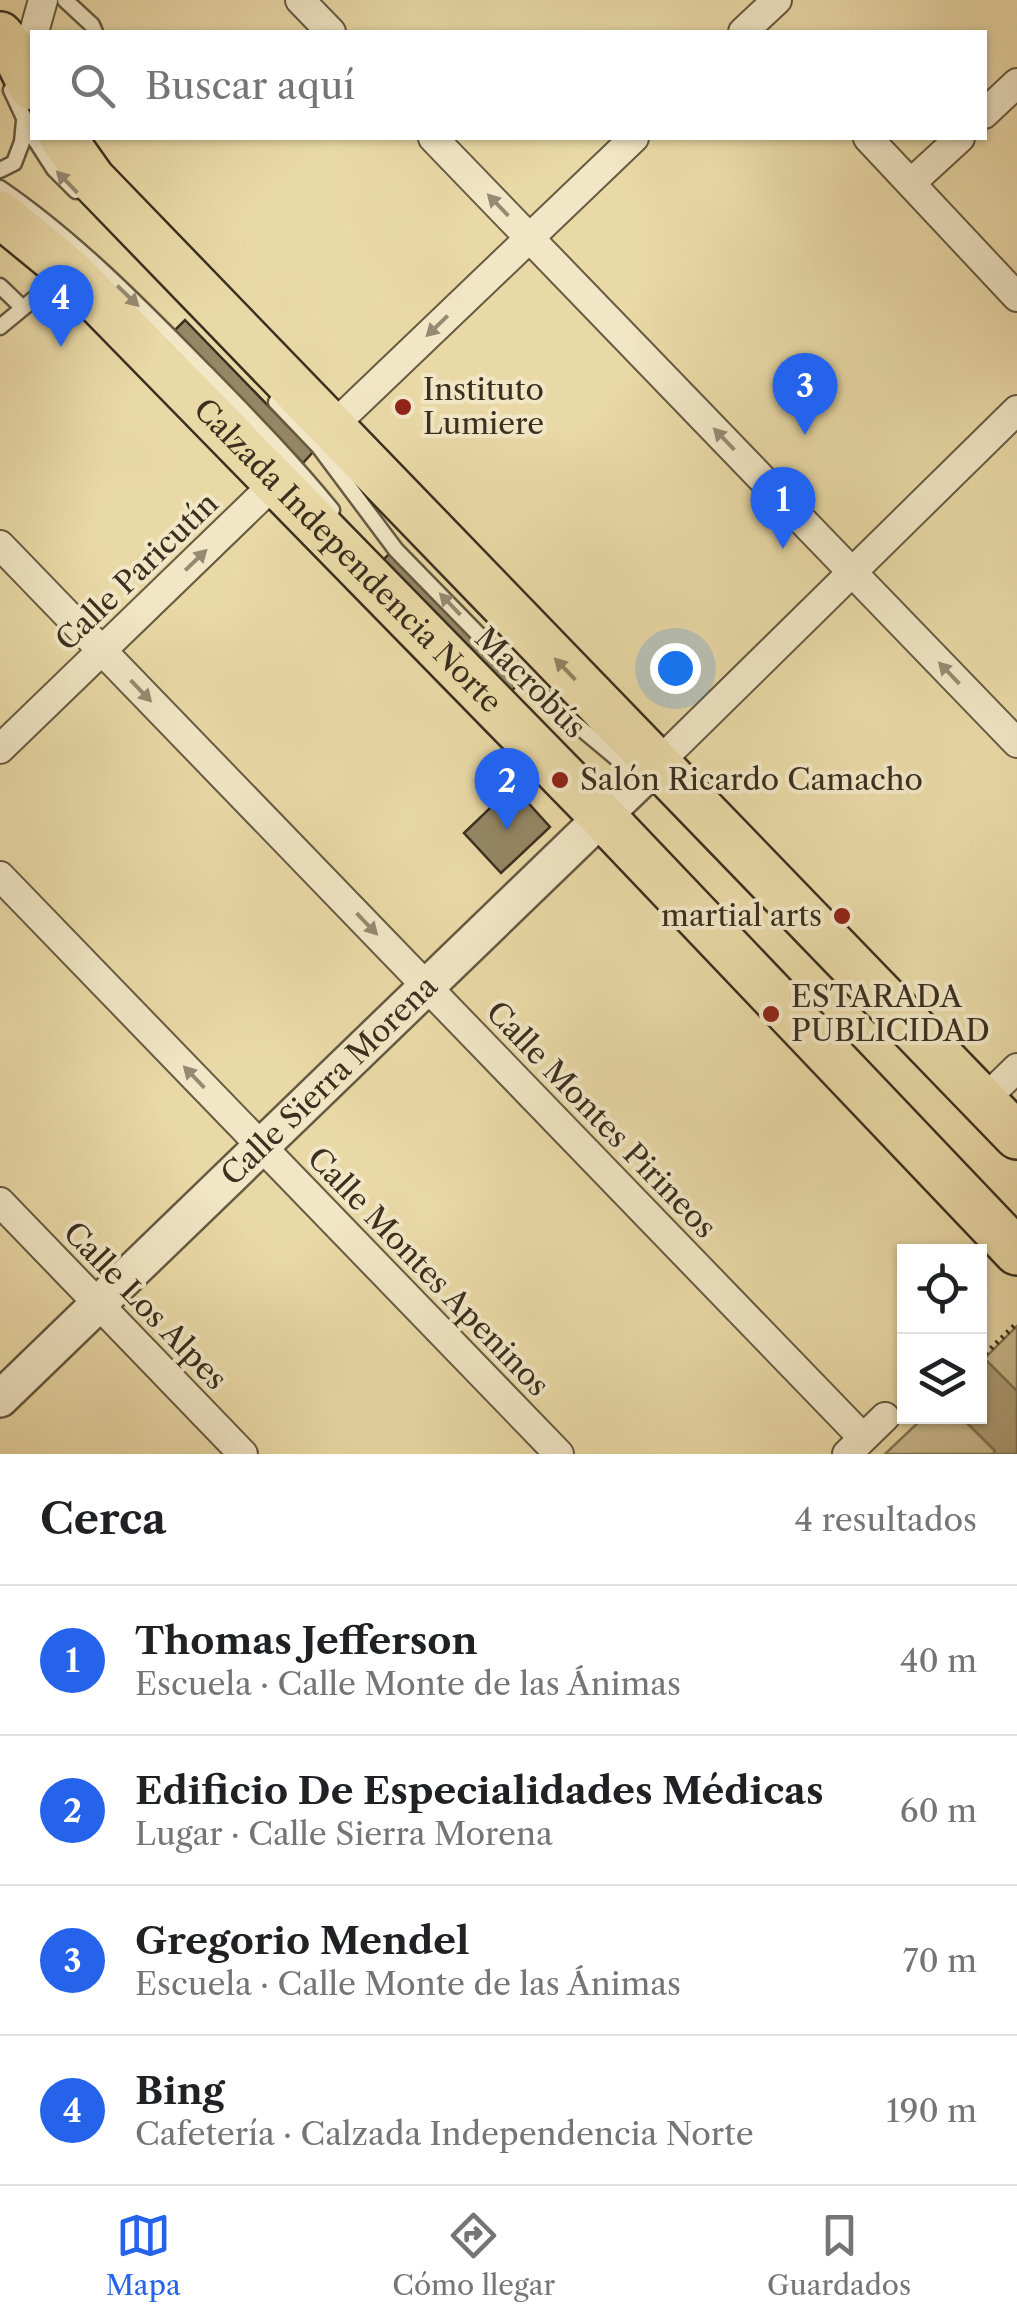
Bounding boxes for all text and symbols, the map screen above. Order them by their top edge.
search box [30,30,987,140]
icon: search [65,58,120,113]
text: Buscar aquí [145,62,355,109]
one-way arrow [56,171,79,195]
one-way arrow [487,193,510,217]
pin: 4 [28,264,94,347]
one-way arrow [116,284,140,307]
one-way arrow [426,314,450,337]
pin: 3 [772,352,838,435]
place label: Instituto Lumiere [423,371,544,442]
street label: Calzada Independencia Norte [186,391,510,720]
marker: Instituto Lumiere [392,396,414,418]
one-way arrow [712,427,736,451]
pin: 1 [750,466,816,549]
street label: Calle Paricutín [48,485,226,658]
one-way arrow [184,549,208,572]
one-way arrow [438,593,462,617]
street label: Macrobús [467,620,593,746]
your location [650,643,701,694]
one-way arrow [554,657,577,681]
one-way arrow [938,661,961,685]
one-way arrow [129,678,152,702]
pin: 2 [474,748,540,830]
place label: Salón Ricardo Camacho [580,761,923,798]
marker: Salón Ricardo Camacho [549,769,571,791]
place label: martial arts [661,897,822,934]
marker: martial arts [831,905,853,927]
one-way arrow [354,912,378,936]
street label: Calle Sierra Morena [213,968,445,1193]
place label: ESTARADA PUBLICIDAD [791,978,990,1049]
street label: Calle Montes Pirineos [479,994,724,1246]
marker: ESTARADA PUBLICIDAD [760,1003,782,1025]
one-way arrow [183,1066,206,1090]
street label: Calle Montes Apeninos [300,1140,557,1404]
street label: Calle Los Alpes [56,1214,235,1397]
map controls [897,1244,987,1424]
button: locate [897,1244,987,1334]
button: layers [897,1334,987,1424]
text: Cerca [40,1493,166,1545]
text: 4 resultados [795,1500,977,1539]
text: Thomas Jefferson [135,1617,478,1664]
text: 1 [65,1641,80,1680]
text: 40 m [900,1641,977,1680]
text: Escuela · Calle Monte de las Ánimas [135,1664,681,1703]
text: Edificio De Especialidades Médicas [135,1767,824,1814]
text: 2 [63,1791,82,1830]
text: 60 m [900,1791,977,1830]
text: Lugar · Calle Sierra Morena [135,1814,553,1853]
text: Gregorio Mendel [135,1917,469,1964]
text: 3 [63,1941,82,1980]
text: 70 m [903,1941,977,1980]
text: Escuela · Calle Monte de las Ánimas [135,1964,681,2003]
text: Bing [135,2067,225,2114]
text: 4 [63,2091,82,2130]
text: 190 m [886,2091,977,2130]
text: Cafetería · Calzada Independencia Norte [135,2114,754,2153]
tab: Mapa [106,2208,181,2302]
tab: Cómo llegar [392,2208,555,2302]
tab: Guardados [767,2208,911,2302]

